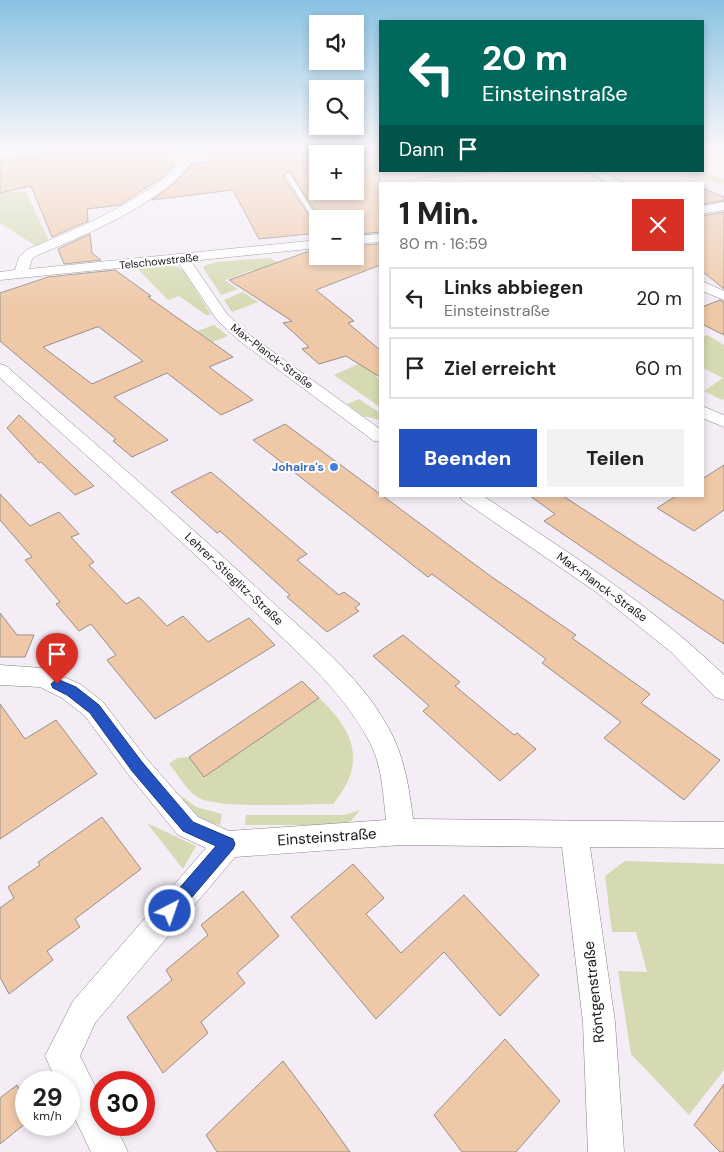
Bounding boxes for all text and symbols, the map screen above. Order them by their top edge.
map controls [309,15,364,265]
button: sound [309,15,364,70]
text: 20 m [482,35,568,81]
icon: left [399,40,464,105]
text: Einsteinstraße [482,79,628,108]
button: search [309,80,364,135]
icon: arrive [454,135,482,163]
text: Dann [399,137,444,162]
button: + [309,145,364,200]
text: 1 Min. [399,194,478,233]
button: close [632,199,684,251]
button: − [309,210,364,265]
text: 80 m · 16:59 [399,233,487,254]
street label: Telschowstraße [119,250,199,272]
text: Links abbiegen [444,275,583,300]
icon: left [401,284,429,312]
text: 20 m [636,286,682,311]
text: Einsteinstraße [444,300,550,321]
street label: Max-Planck-Straße [228,320,316,392]
icon: arrive [401,354,429,382]
text: Ziel erreicht [444,356,556,381]
text: 60 m [635,356,682,381]
button: Beenden [399,429,537,487]
button: Teilen [547,429,684,487]
place label: Johaira's [272,459,324,475]
marker: Johaira's [328,461,340,473]
street label: Lehrer-Stieglitz-Straße [181,529,287,629]
street label: Max-Planck-Straße [553,549,651,626]
pin [36,633,78,684]
icon: arrive [43,640,71,668]
street label: Einsteinstraße [277,824,377,850]
position arrow [143,884,195,936]
street label: Röntgenstraße [579,940,609,1044]
speed limit sign: 30 [90,1071,155,1136]
text: 29 [32,1081,63,1114]
text: km/h [33,1108,62,1124]

